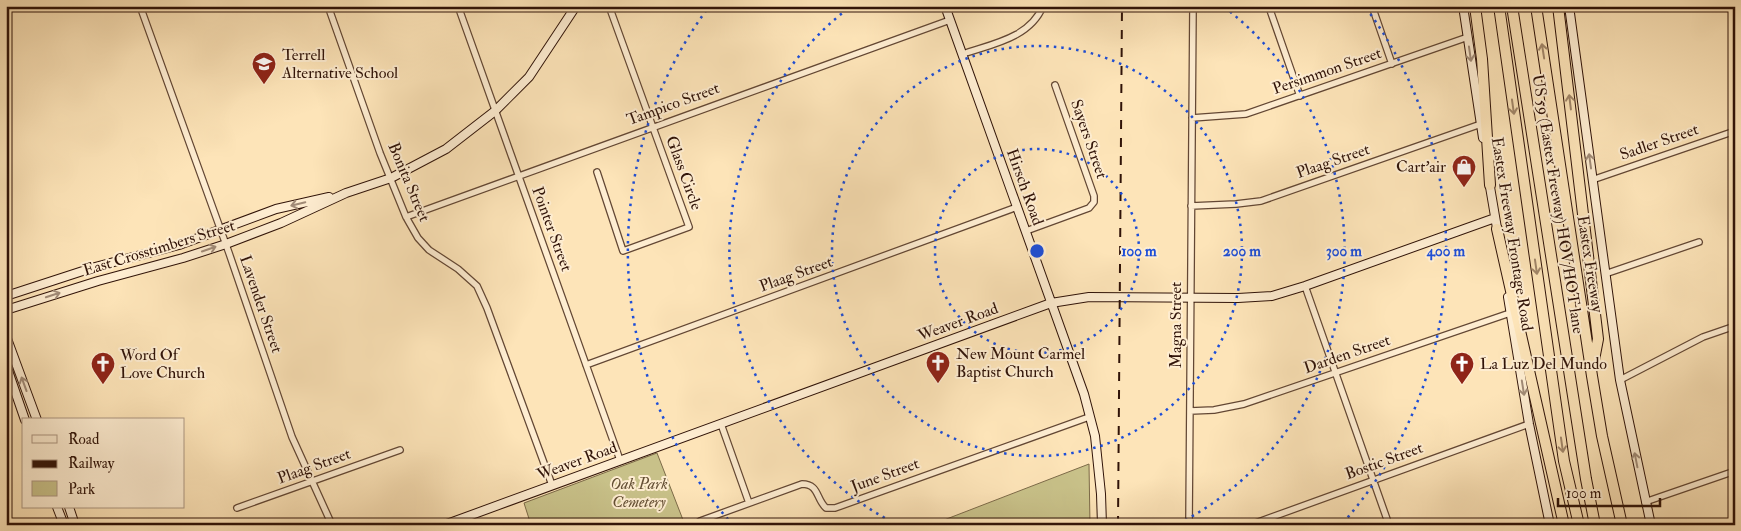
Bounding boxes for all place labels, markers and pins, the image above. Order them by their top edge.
place label: Terrell Alternative School [281,45,398,83]
school or university icon: Terrell Alternative School [251,51,277,85]
shop icon: Cart’air [1451,154,1477,188]
place label: Cart’air [1396,157,1446,177]
centre of rings [1028,242,1046,260]
place label: New Mount Carmel Baptist Church [956,344,1085,383]
place label: Word Of Love Church [119,345,206,383]
church icon: New Mount Carmel Baptist Church [925,350,951,384]
church icon: Word Of Love Church [90,351,116,385]
church icon: La Luz Del Mundo [1449,351,1475,385]
place label: La Luz Del Mundo [1480,354,1607,374]

